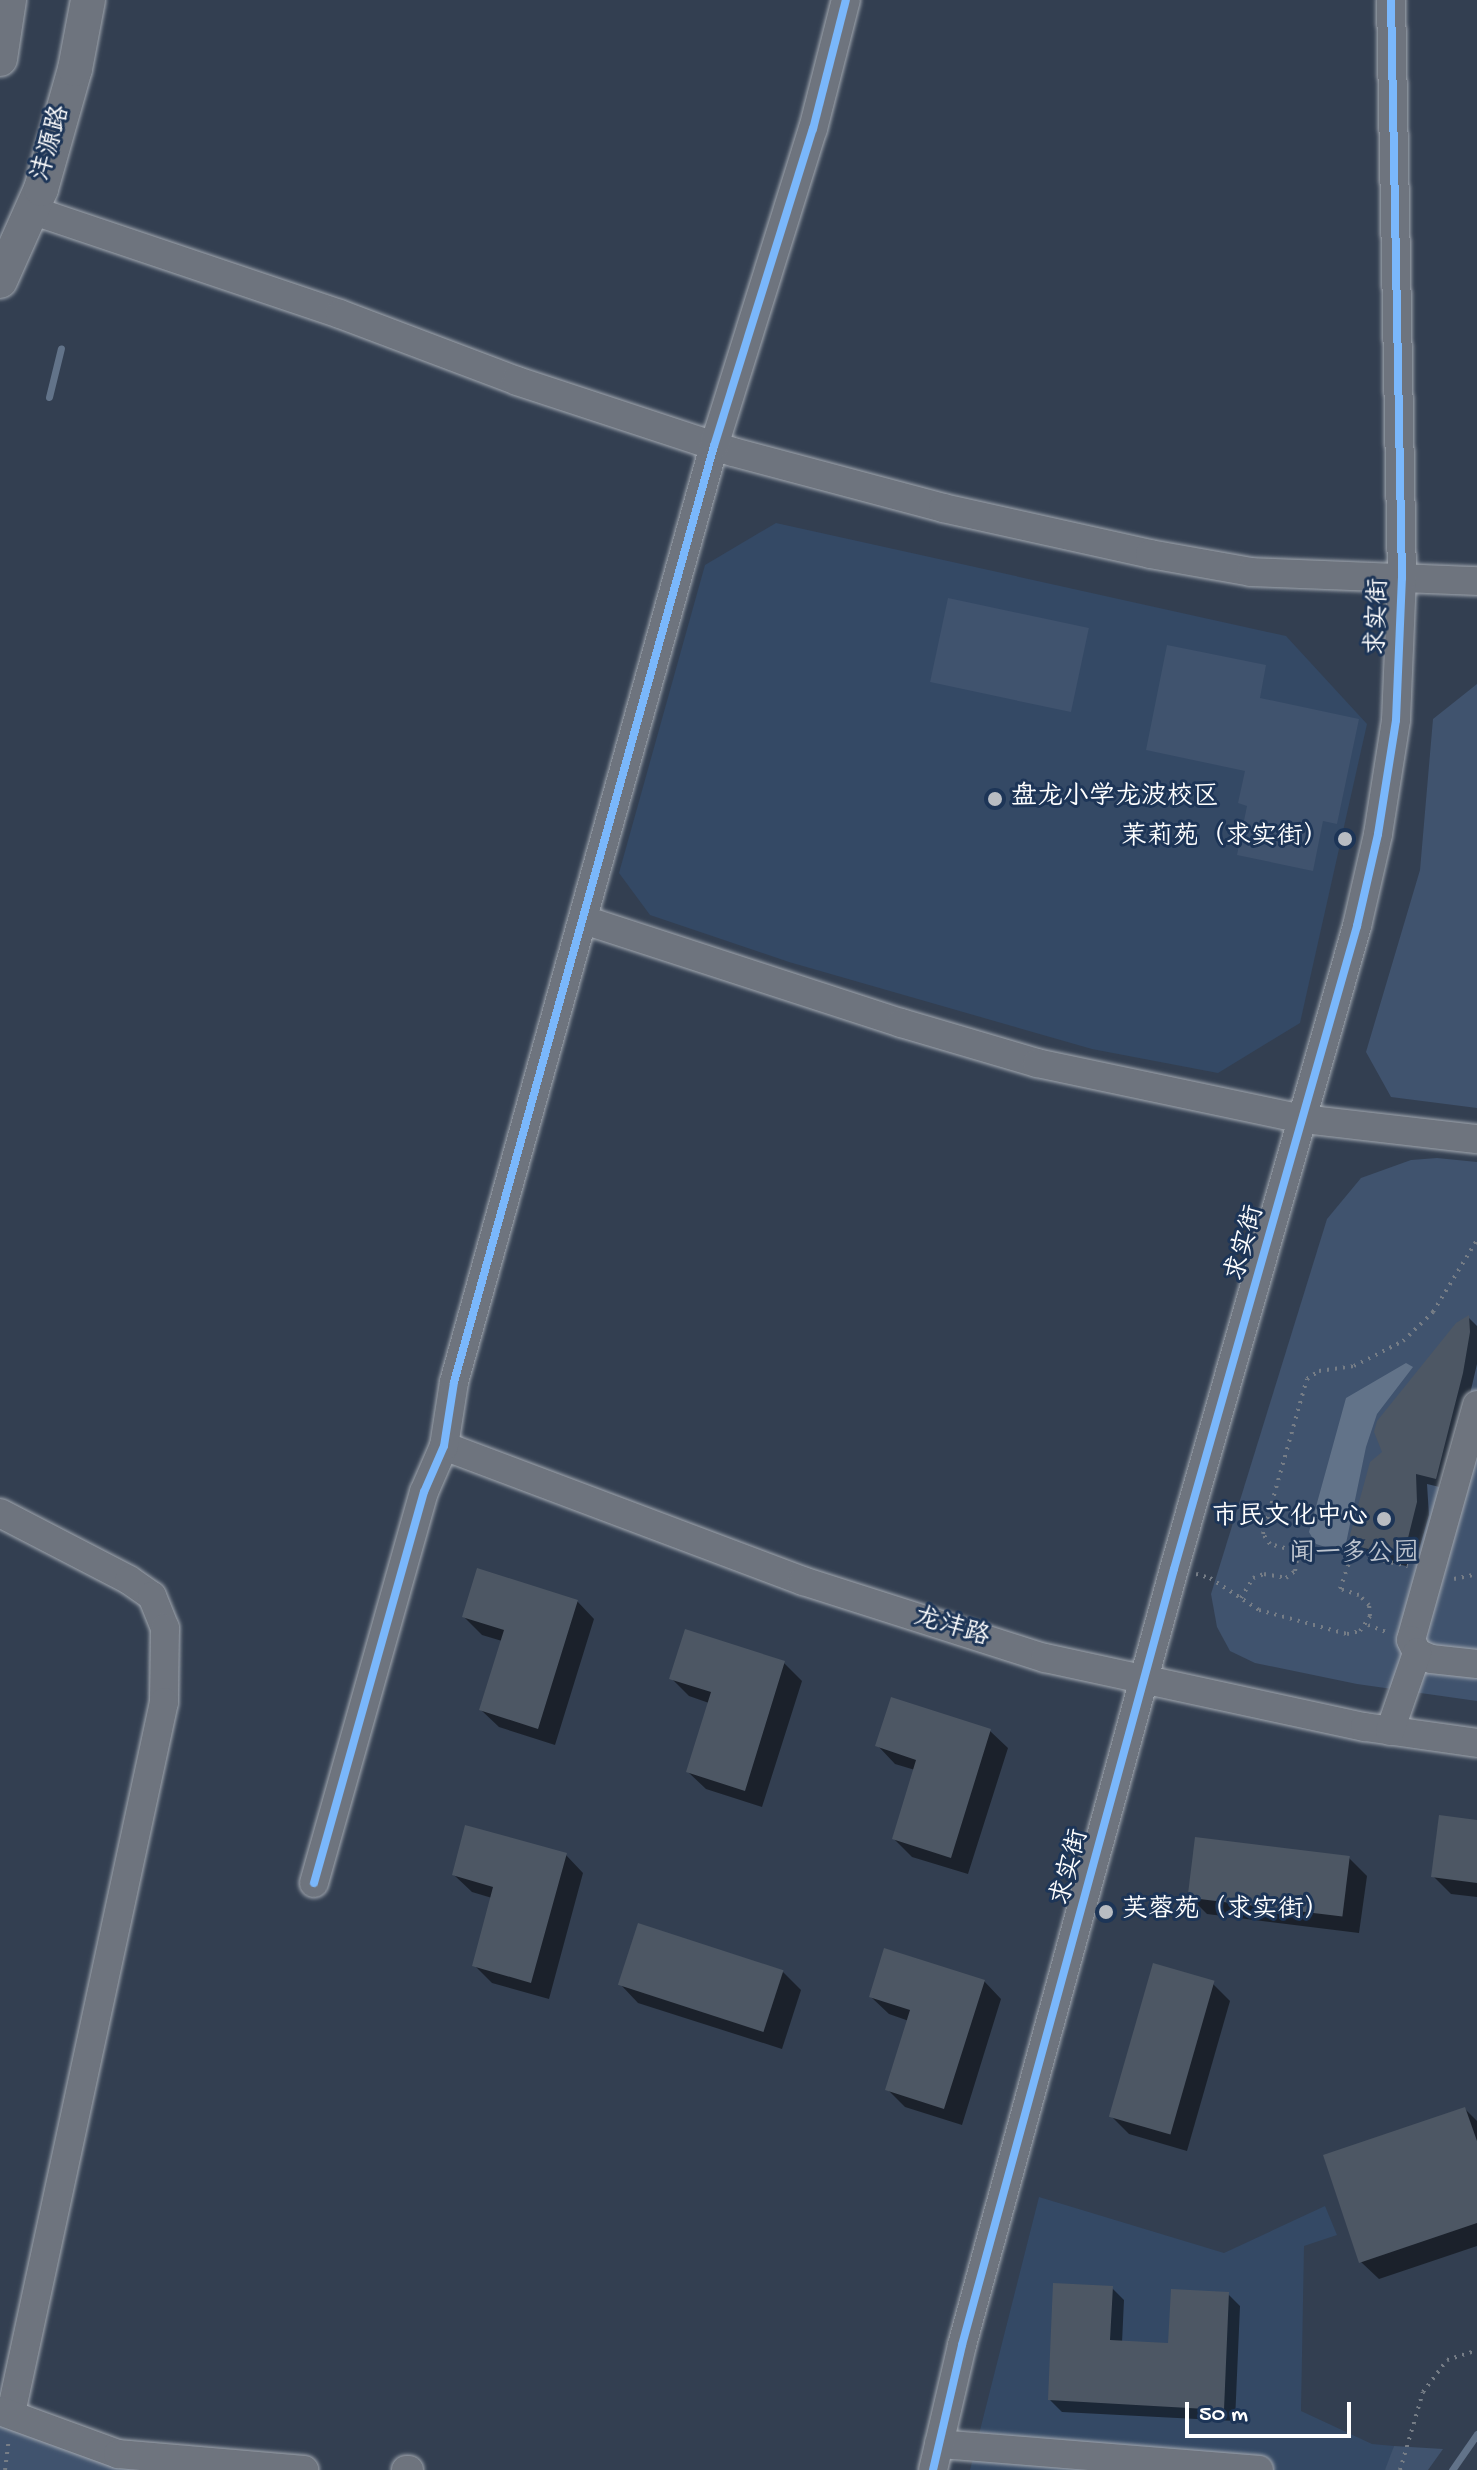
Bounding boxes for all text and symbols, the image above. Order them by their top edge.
street label: 沣源路 [27,102,79,186]
street label: 求实街 [1363,577,1397,657]
place label: 盘龙小学龙波校区 [1011,783,1219,815]
marker: 盘龙小学龙波校区 [986,790,1004,808]
place label: 茉莉苑（求实街） [1121,823,1329,855]
marker: 茉莉苑（求实街） [1336,830,1354,848]
street label: 求实街 [1221,1202,1273,1286]
place label: 市民文化中心 [1212,1503,1368,1535]
marker: 市民文化中心 [1375,1510,1393,1528]
park label: 闻一多公园 [1289,1540,1419,1572]
street label: 龙沣路 [909,1603,993,1655]
street label: 求实街 [1047,1826,1097,1910]
place label: 芙蓉苑（求实街） [1122,1896,1330,1928]
marker: 芙蓉苑（求实街） [1097,1903,1115,1921]
scale bar [1189,2386,1355,2436]
text: 50 m [1199,2401,1248,2430]

